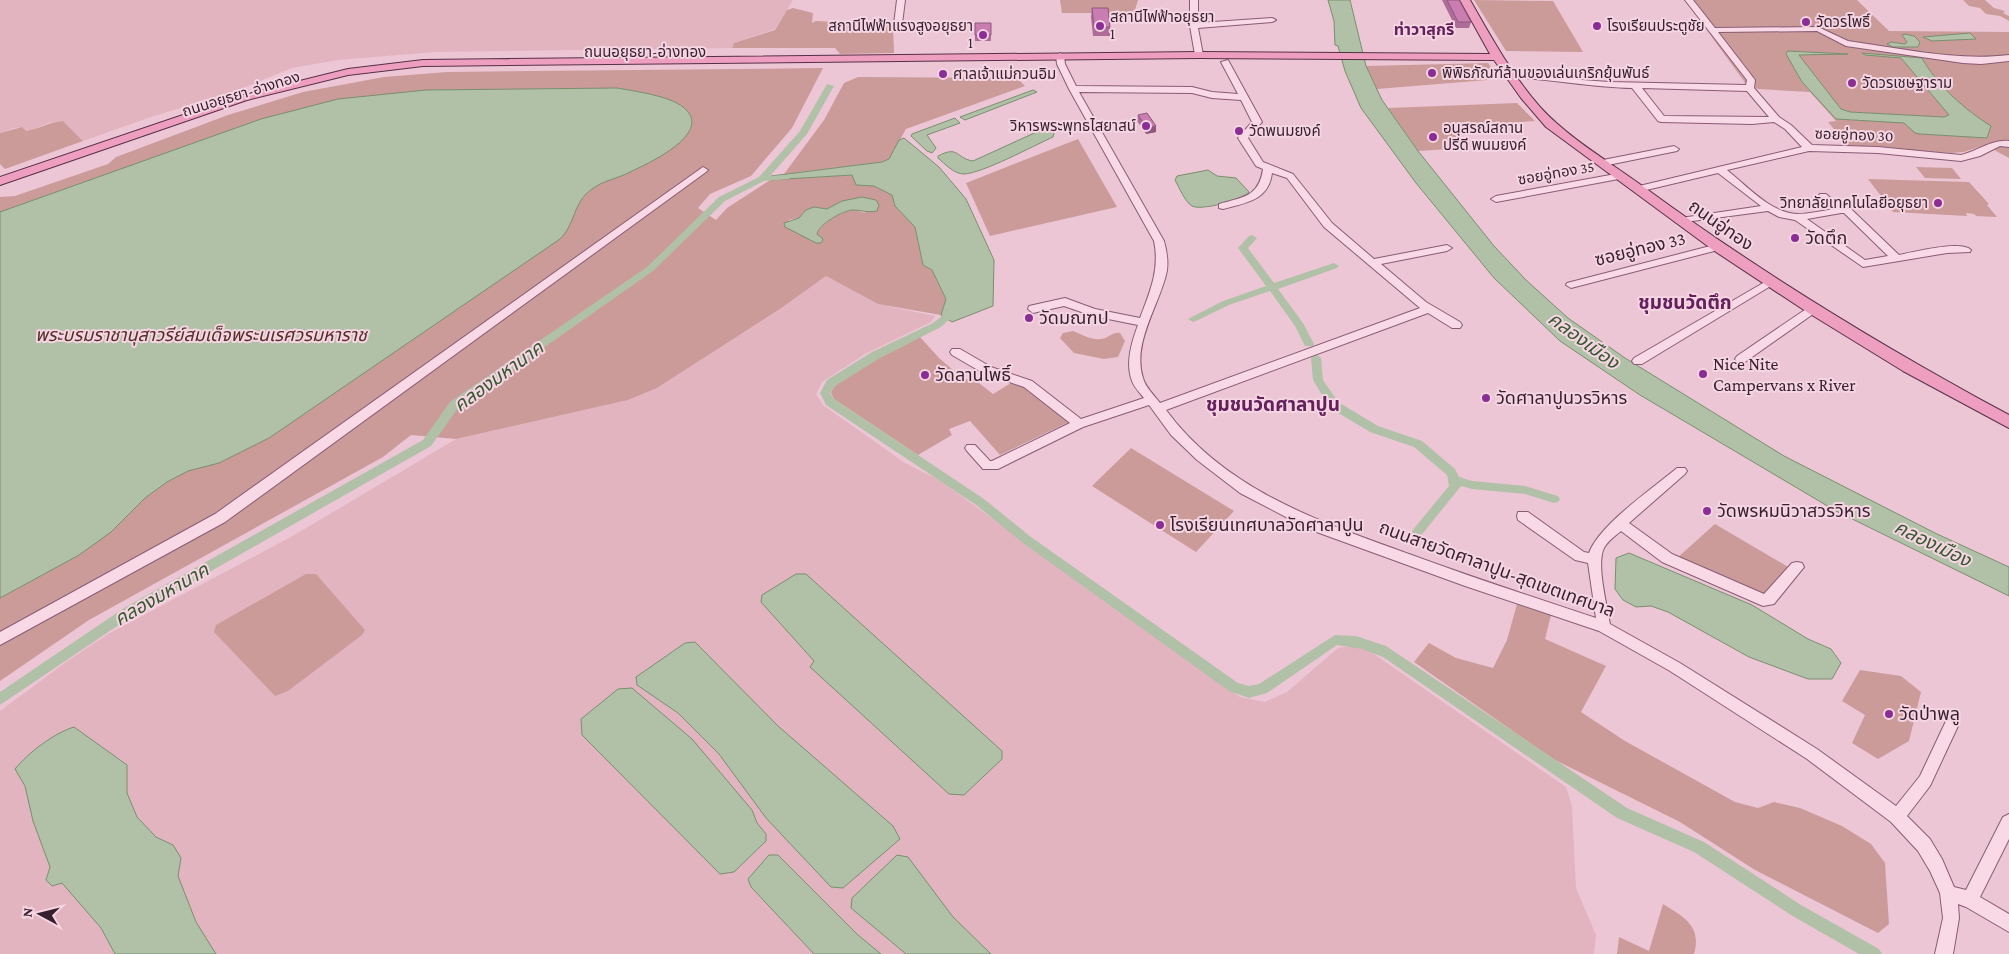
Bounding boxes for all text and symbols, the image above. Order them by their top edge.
place label: สถานีไฟฟ้าอยุธยา 1 [1110,9,1214,42]
place label: วัดวรโพธิ์ [1816,13,1870,30]
marker: วัดวรโพธิ์ [1800,16,1812,28]
place label: สถานีไฟฟ้าแรงสูงอยุธยา 1 [828,18,973,51]
place label: โรงเรียนประตูชัย [1607,18,1705,35]
marker: สถานีไฟฟ้าอยุธยา 1 [1094,20,1106,32]
marker: โรงเรียนประตูชัย [1591,20,1603,32]
district label: ท่าวาสุกรี [1394,21,1454,39]
marker: สถานีไฟฟ้าแรงสูงอยุธยา 1 [977,29,989,41]
street label: ถนนอยุธยา-อ่างทอง [584,43,706,61]
place label: พิพิธภัณฑ์ล้านของเล่นเกริกยุ้นพันธ์ [1442,64,1650,82]
place label: ศาลเจ้าแม่กวนอิม [953,65,1056,82]
marker: พิพิธภัณฑ์ล้านของเล่นเกริกยุ้นพันธ์ [1426,67,1438,79]
street label: ถนนอยุธยา-อ่างทอง [180,68,302,120]
marker: ศาลเจ้าแม่กวนอิม [937,68,949,80]
place label: วัดวรเชษฐาราม [1862,75,1952,91]
marker: วัดวรเชษฐาราม [1846,77,1858,89]
place label: วิหารพระพุทธไสยาสน์ [1010,118,1136,135]
marker: วิหารพระพุทธไสยาสน์ [1140,120,1152,132]
place label: อนุสรณ์สถาน ปรีดี พนมยงค์ [1443,120,1526,153]
place label: วัดพนมยงค์ [1249,123,1321,139]
marker: วัดพนมยงค์ [1233,125,1245,137]
street label: ซอยอู่ทอง 30 [1814,125,1894,145]
marker: อนุสรณ์สถาน ปรีดี พนมยงค์ [1427,131,1439,143]
street label: ซอยอู่ทอง 35 [1516,157,1596,189]
place label: วิทยาลัยเทคโนโลยีอยุธยา [1779,195,1928,212]
street label: ถนนอู่ทอง [1684,196,1757,256]
marker: วิทยาลัยเทคโนโลยีอยุธยา [1932,197,1944,209]
street label: ซอยอู่ทอง 33 [1593,228,1688,272]
place label: วัดตึก [1805,228,1847,248]
marker: วัดตึก [1789,232,1801,244]
district label: ชุมชนวัดตึก [1638,292,1732,314]
place label: วัดมณฑป [1039,308,1109,328]
water label: คลองเมือง [1544,308,1624,373]
marker: วัดมณฑป [1023,312,1035,324]
park label: พระบรมราชานุสาวรีย์สมเด็จพระนเรศวรมหาราช [35,325,369,346]
water label: คลองมหานาค [450,336,548,416]
place label: Nice Nite Campervans x River [1713,354,1856,395]
place label: วัดลานโพธิ์ [935,364,1011,385]
marker: Nice Nite Campervans x River [1697,368,1709,380]
marker: วัดลานโพธิ์ [919,369,931,381]
place label: วัดศาลาปูนวรวิหาร [1496,388,1627,410]
marker: วัดศาลาปูนวรวิหาร [1480,392,1492,404]
district label: ชุมชนวัดศาลาปูน [1206,394,1340,416]
place label: วัดพรหมนิวาสวรวิหาร [1717,501,1871,521]
marker: วัดพรหมนิวาสวรวิหาร [1701,505,1713,517]
place label: โรงเรียนเทศบาลวัดศาลาปูน [1170,515,1364,537]
water label: คลองเมือง [1891,516,1975,571]
street label: ถนนสายวัดศาลาปูน-สุดเขตเทศบาล [1376,517,1618,623]
marker: โรงเรียนเทศบาลวัดศาลาปูน [1154,519,1166,531]
water label: คลองมหานาค [110,558,213,630]
place label: วัดป่าพลู [1899,704,1960,726]
marker: วัดป่าพลู [1883,708,1895,720]
north arrow [15,889,65,939]
text: N [19,906,36,918]

